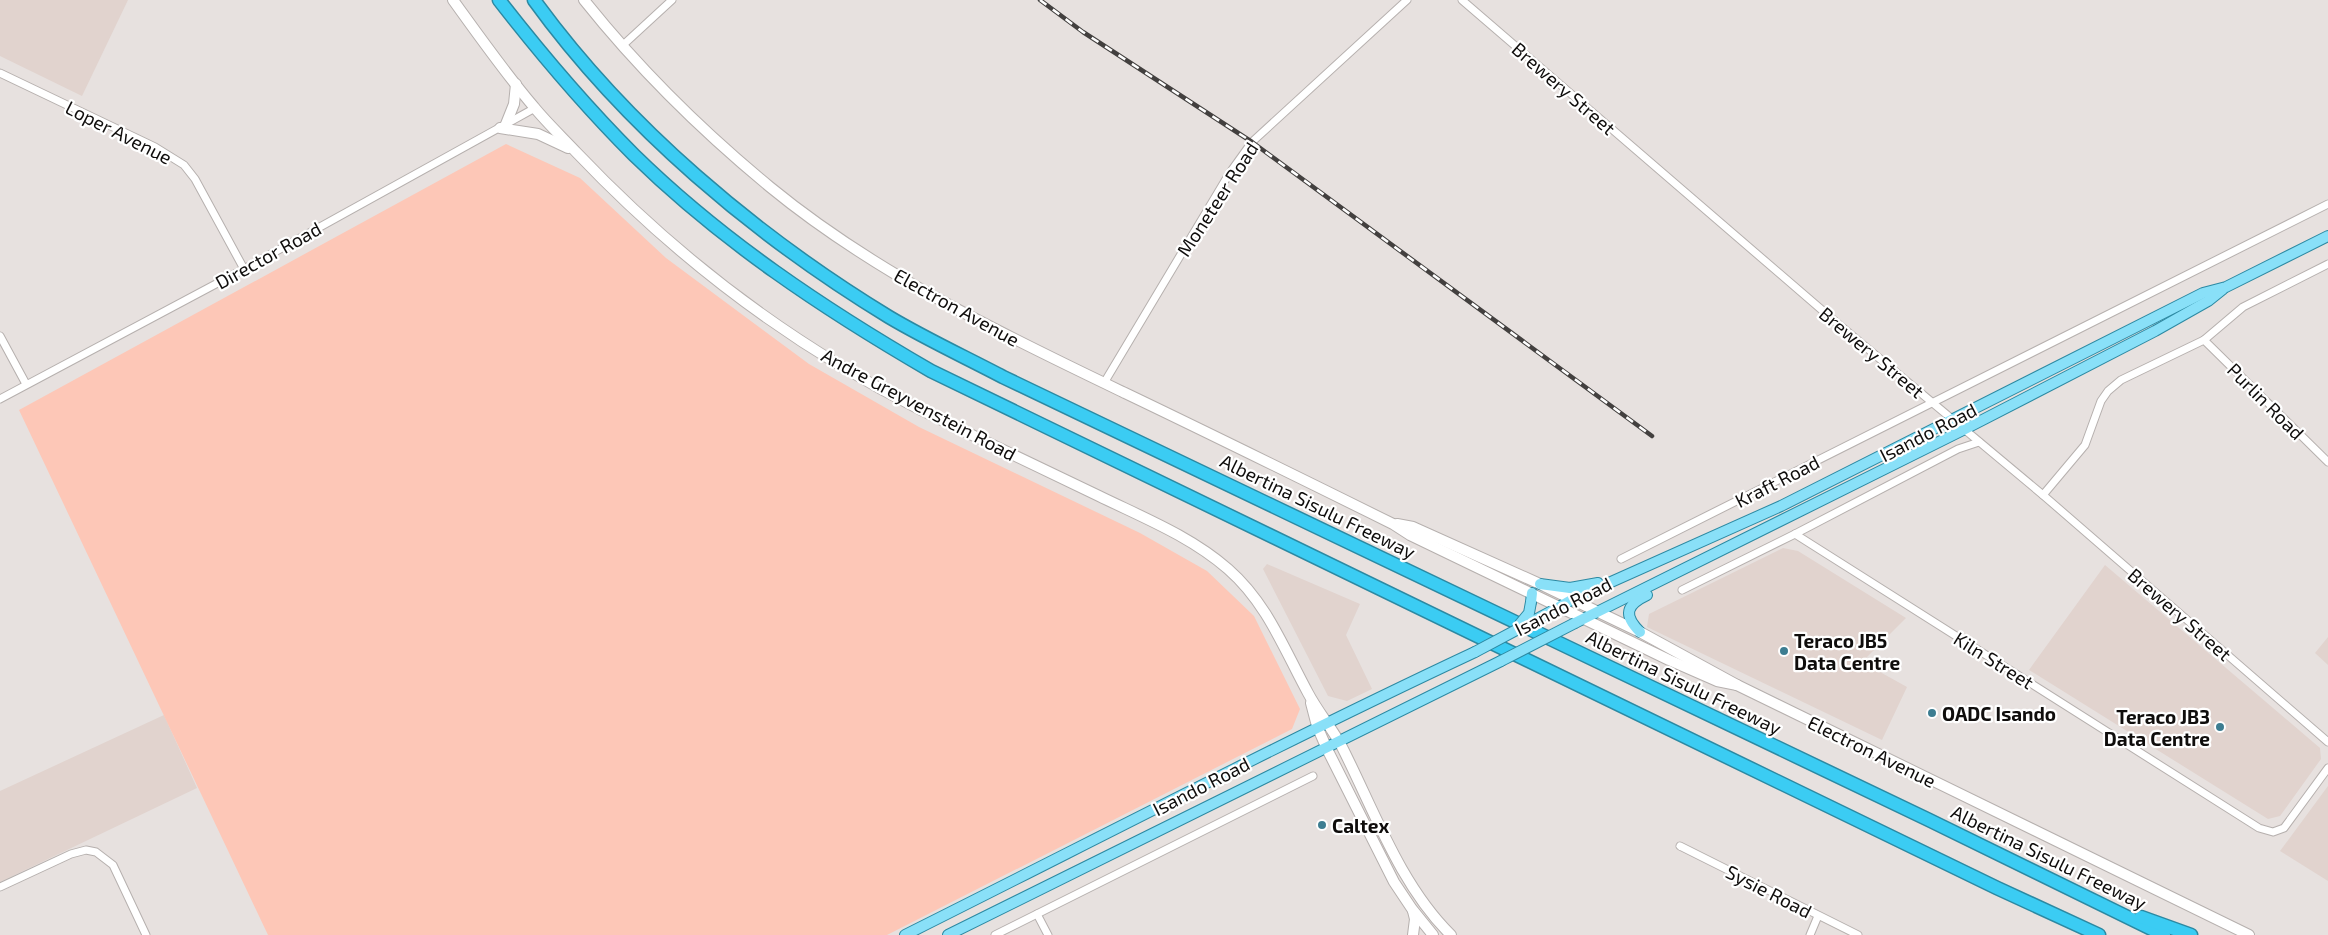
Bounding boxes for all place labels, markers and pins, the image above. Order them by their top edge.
place label: Teraco JB5 Data Centre [1794,629,1901,674]
marker: Teraco JB5 Data Centre [1778,645,1790,657]
place label: OADC Isando [1942,702,2056,725]
place label: Teraco JB3 Data Centre [2104,705,2210,750]
marker: OADC Isando [1926,707,1938,719]
marker: Teraco JB3 Data Centre [2214,721,2226,733]
place label: Caltex [1332,814,1389,837]
marker: Caltex [1316,819,1328,831]

